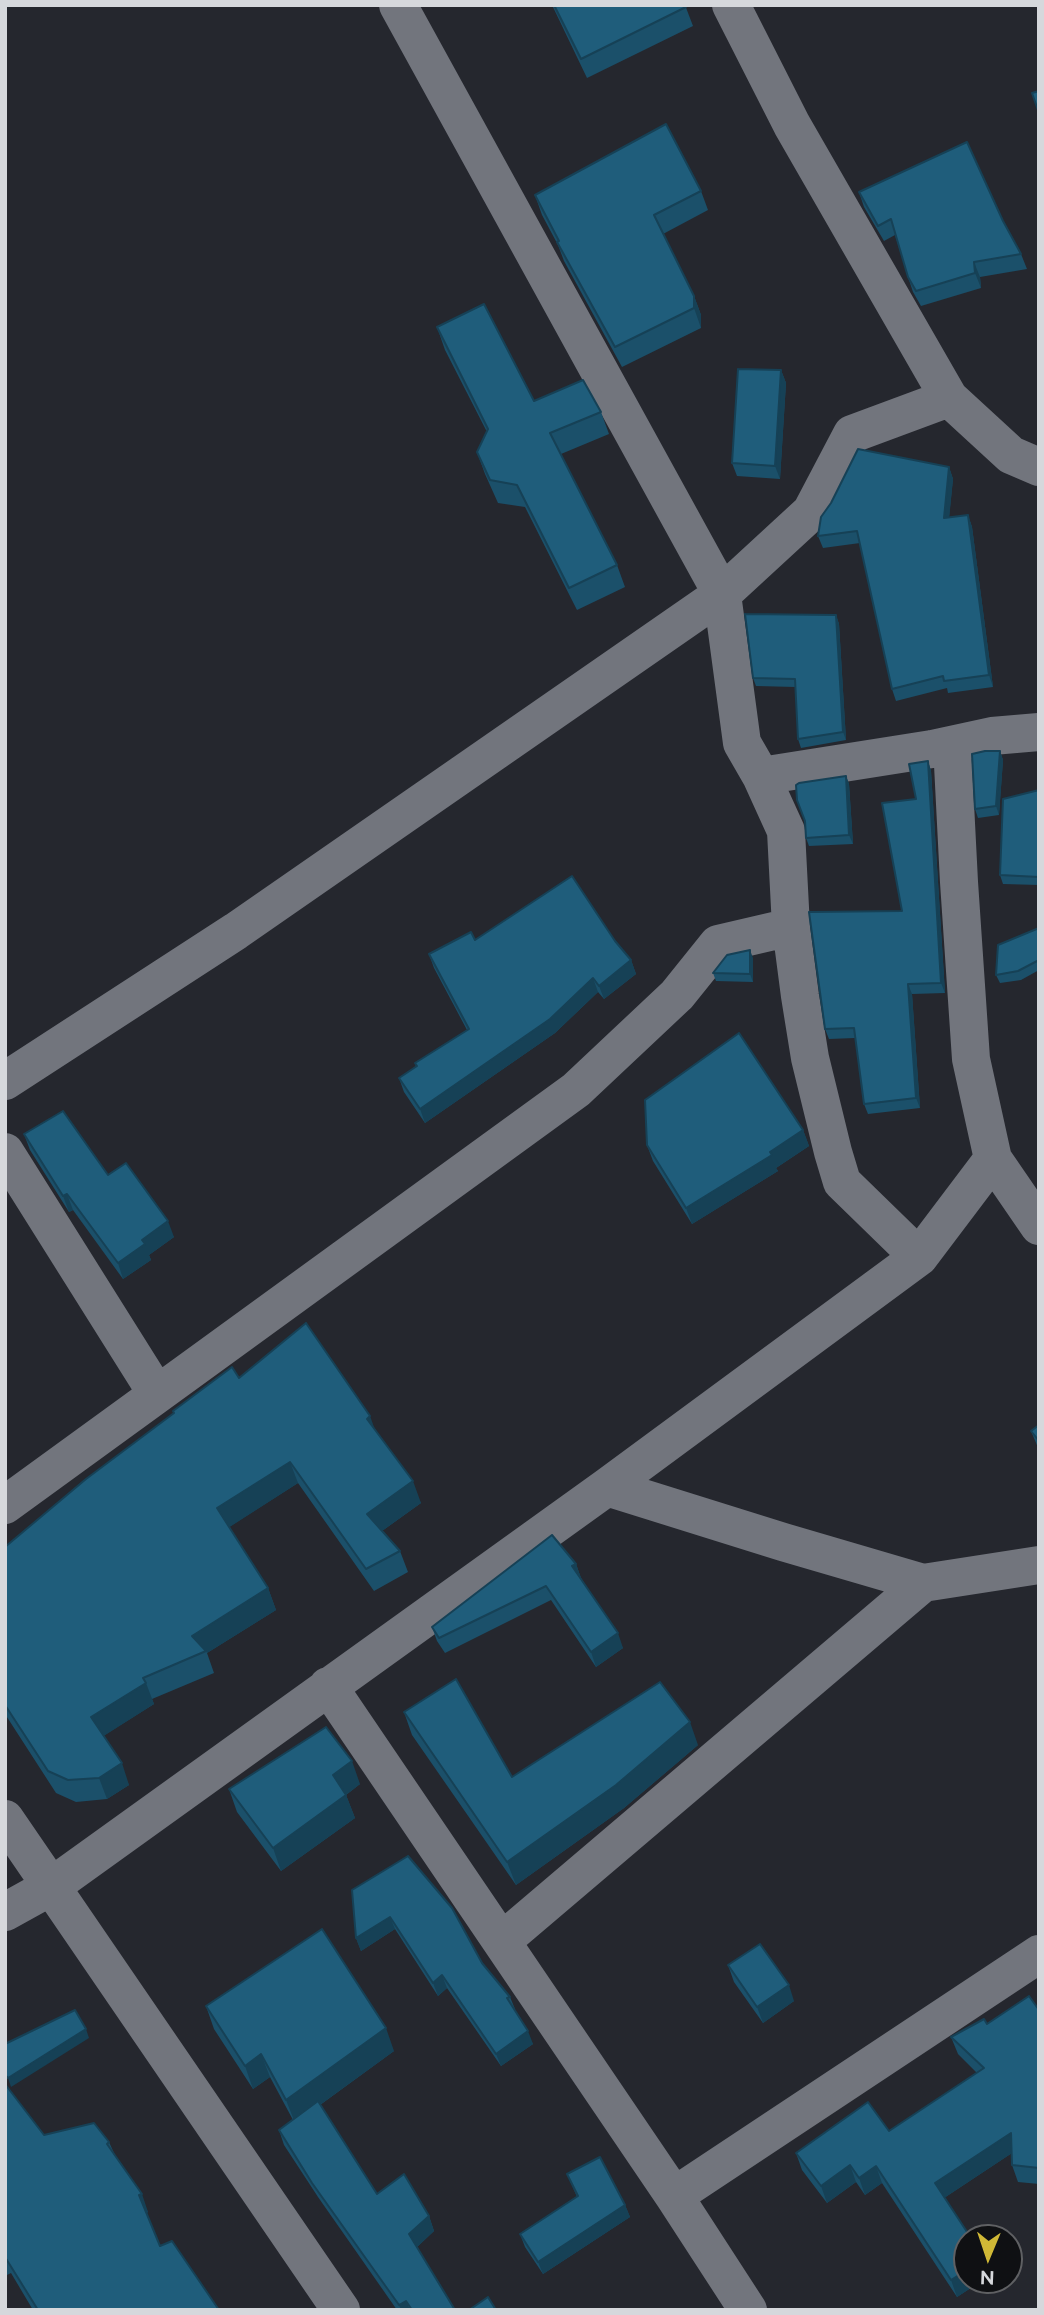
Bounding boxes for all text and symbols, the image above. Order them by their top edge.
north arrow [953,2224,1023,2294]
text: N [980,2267,995,2289]

